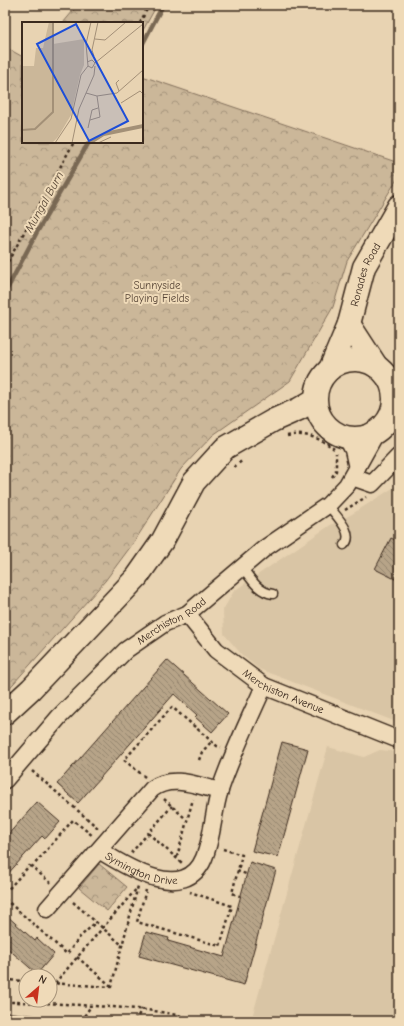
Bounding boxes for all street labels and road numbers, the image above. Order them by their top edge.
street label: Ronades Road [348,241,384,308]
street label: Merchiston Road [135,595,209,647]
street label: Merchiston Avenue [240,666,326,717]
street label: Symington Drive [103,849,178,887]

